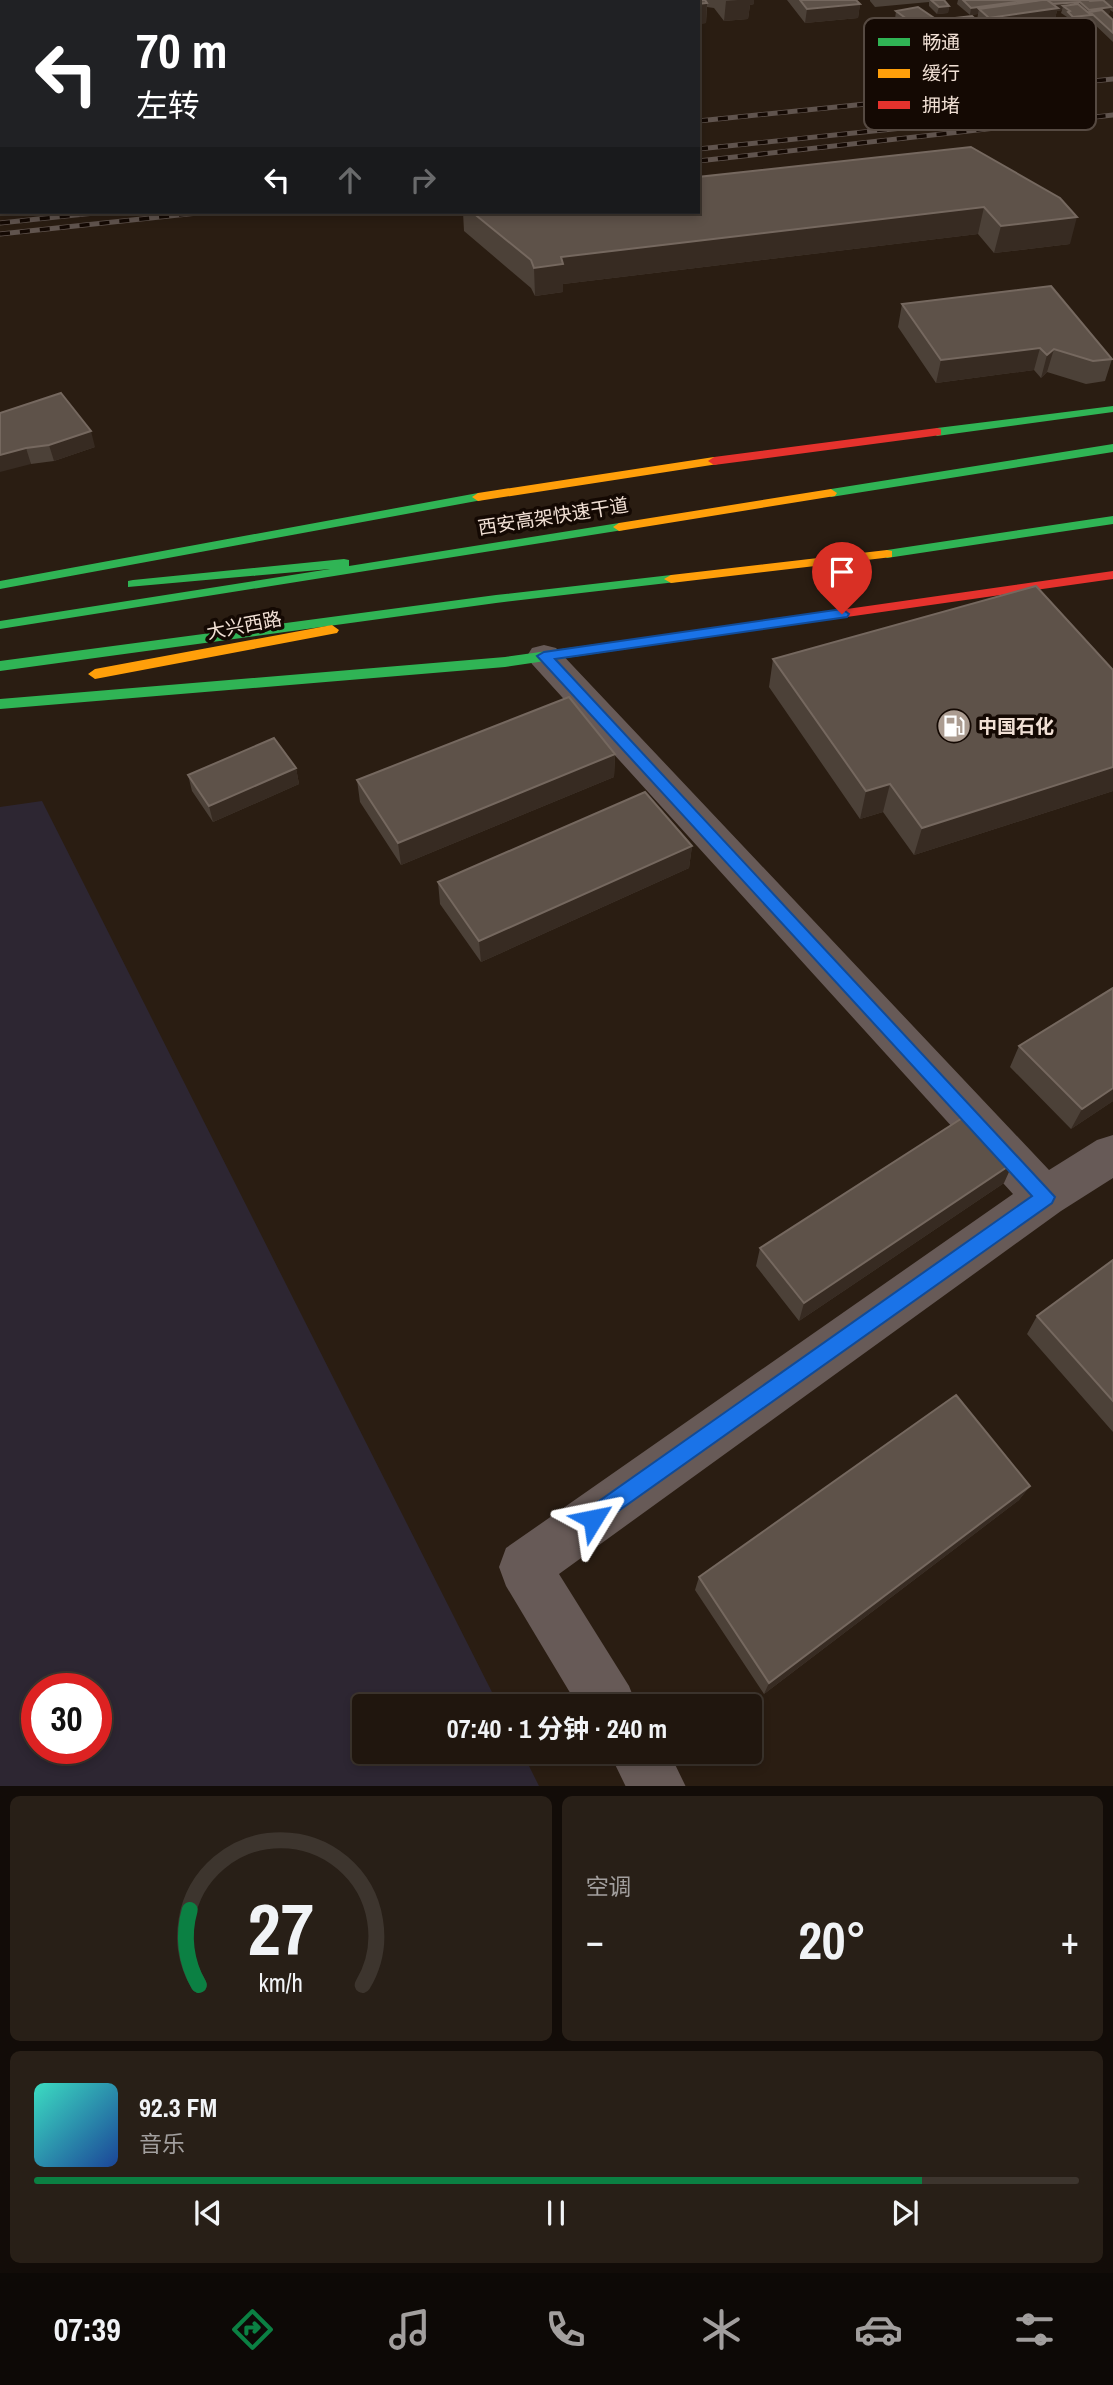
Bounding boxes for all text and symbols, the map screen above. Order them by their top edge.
text: 70 m [136,17,228,83]
legend [864,18,1096,130]
icon: left [21,28,112,119]
text: 畅通 [922,29,960,55]
text: 缓行 [922,60,960,86]
text: 左转 [136,84,200,127]
text: 拥堵 [922,92,960,118]
icon: left [258,161,296,199]
icon: ahead [331,161,369,199]
icon: right [404,161,442,199]
street label: 西安高架快速干道 [476,491,630,541]
pin [812,542,872,614]
icon: arrive [823,553,861,591]
street label: 大兴西路 [204,605,284,645]
fuel station icon: 中国石化 [935,707,973,745]
place label: 中国石化 [978,713,1054,739]
position arrow [556,1482,630,1556]
speed limit sign: 30 [21,1673,112,1764]
text: 07:40 · 1 分钟 · 240 m [447,1711,667,1746]
text: 空调 [586,1871,632,1902]
text: 27 [248,1880,314,1978]
text: 20° [798,1905,866,1975]
text: − [586,1915,604,1966]
text: + [1061,1915,1079,1966]
text: km/h [259,1965,303,1999]
text: 92.3 FM [139,2090,217,2125]
text: 音乐 [139,2128,185,2159]
icon: previous [189,2194,227,2232]
icon: pause [537,2194,575,2232]
icon: next [886,2194,924,2232]
icon: directions [228,2305,277,2354]
icon: music [385,2305,434,2354]
icon: phone [541,2305,590,2354]
icon: climate [697,2305,746,2354]
icon: car [854,2305,903,2354]
icon: filters [1010,2305,1059,2354]
text: 07:39 [54,2308,121,2351]

